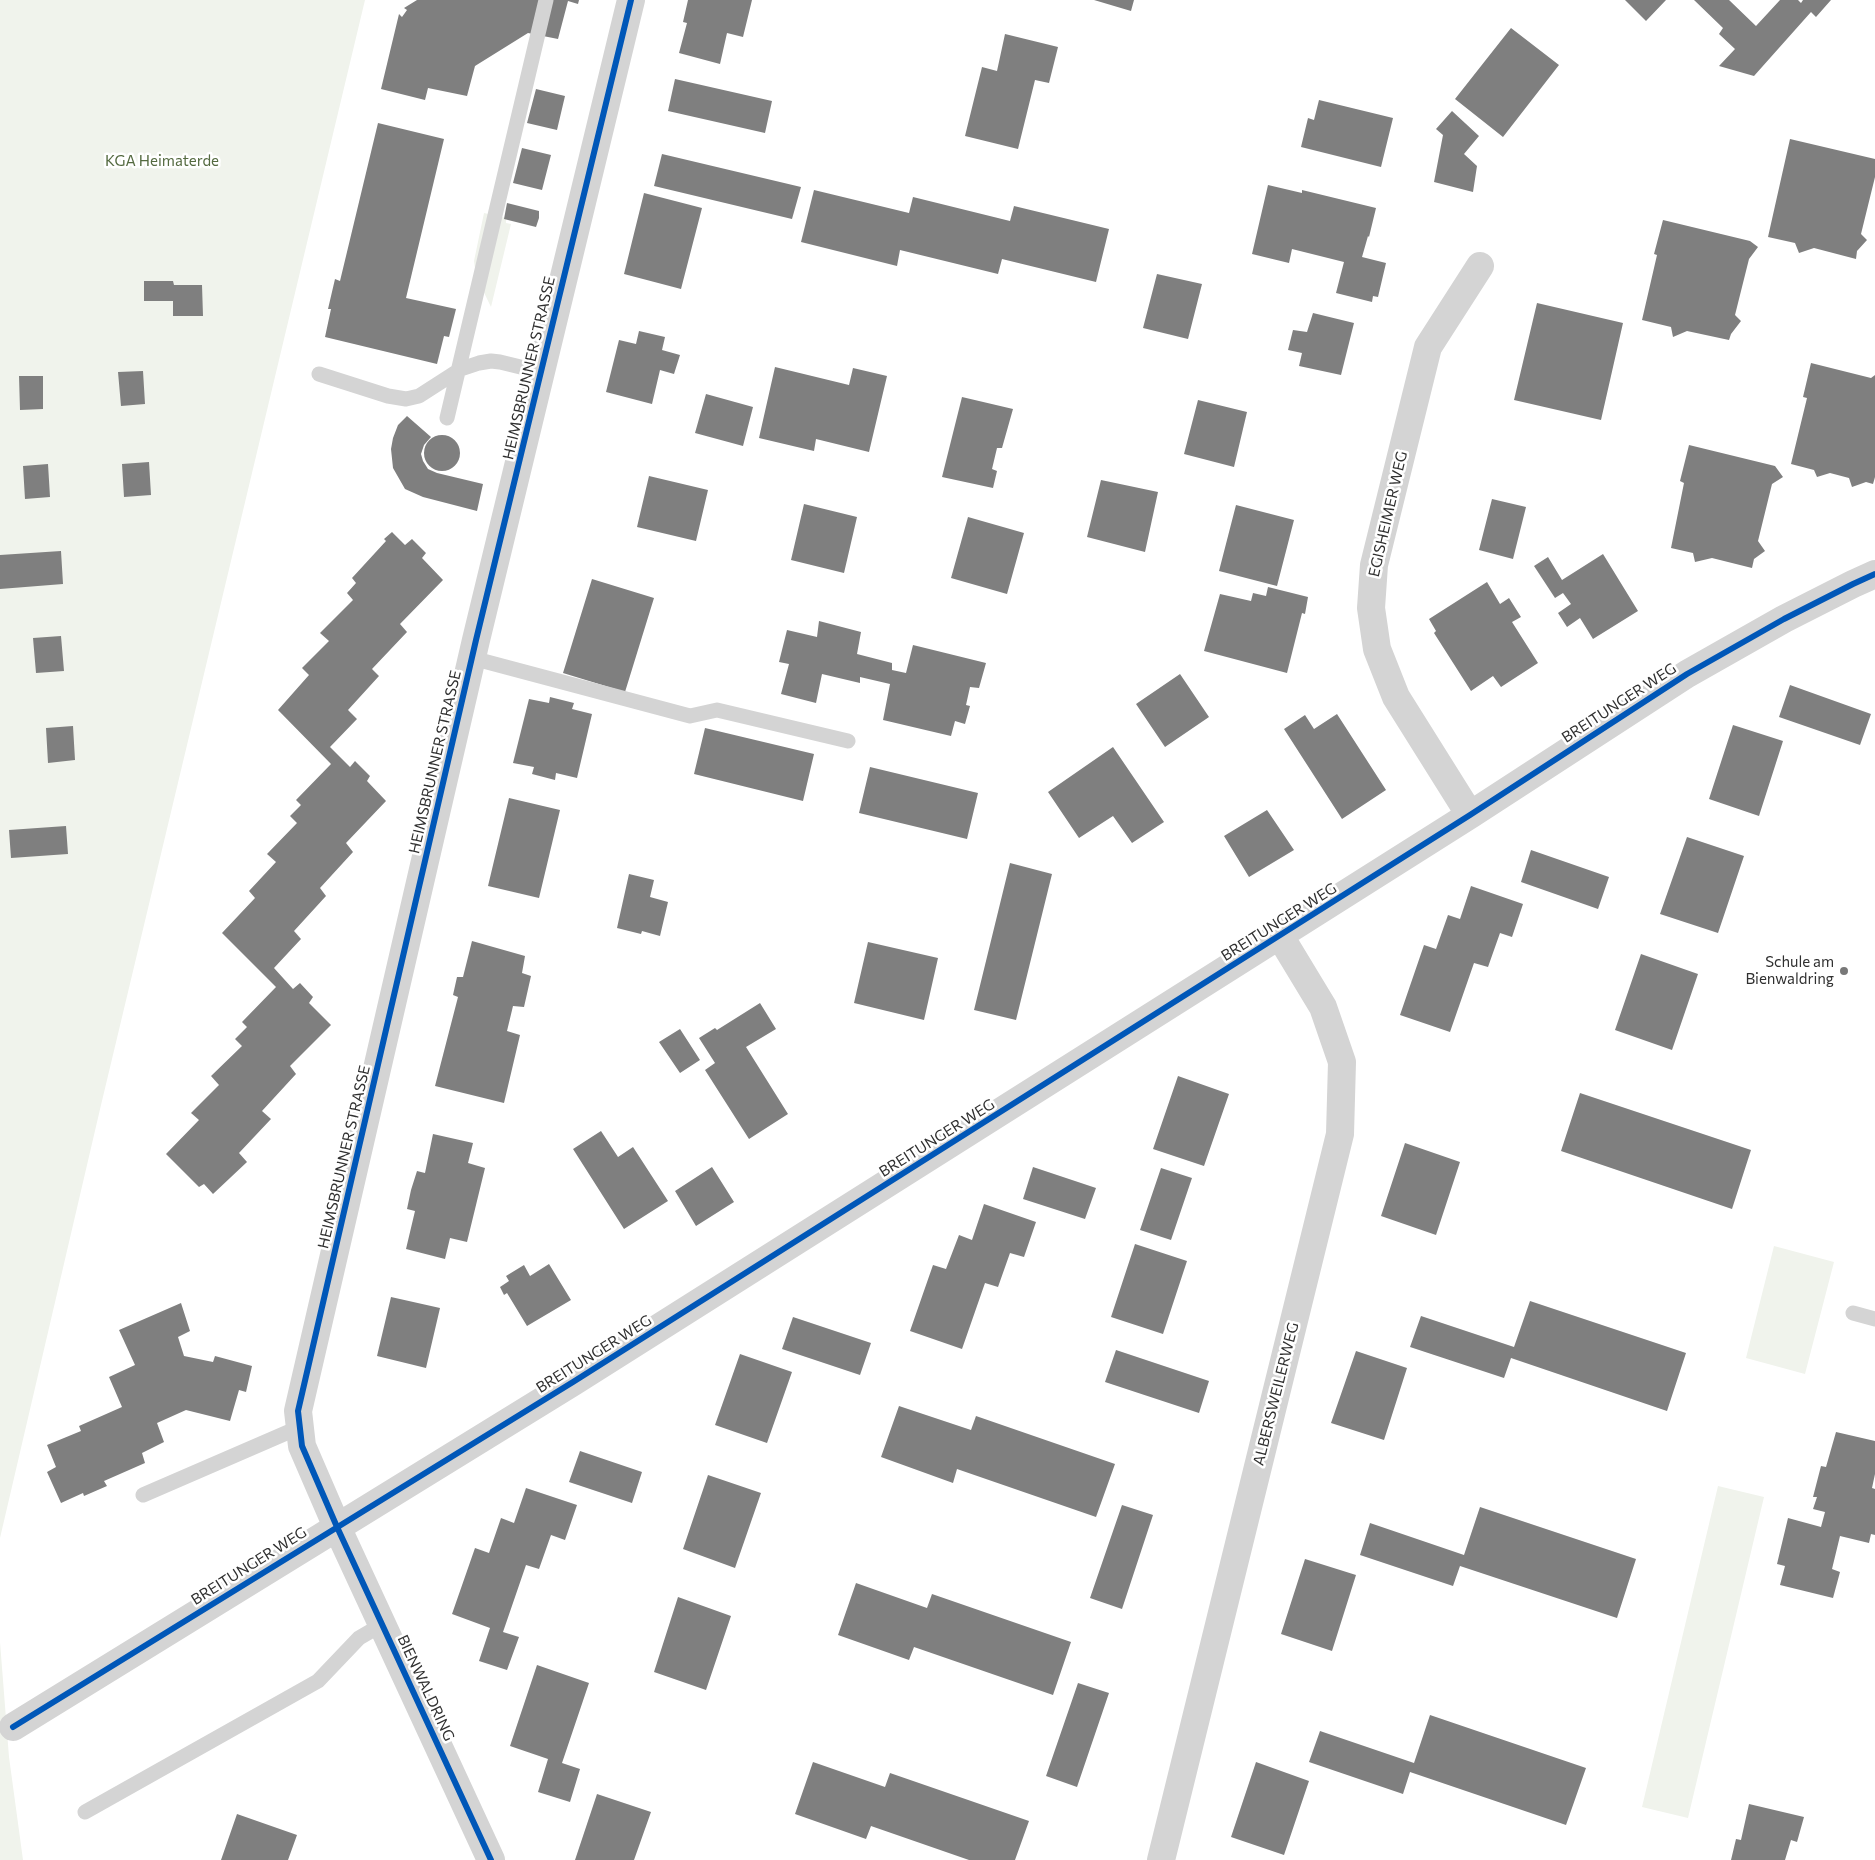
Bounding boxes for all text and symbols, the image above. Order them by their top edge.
park label: KGA Heimaterde [105,152,219,170]
street label: HEIMSBRUNNER STRASSE [499,275,559,461]
street label: EGISHEIMER WEG [1365,449,1411,579]
street label: BREITUNGER WEG [1558,659,1680,747]
street label: HEIMSBRUNNER STRASSE [405,669,465,855]
street label: BREITUNGER WEG [1218,879,1340,965]
place label: Schule am Bienwaldring [1745,953,1834,988]
marker: Schule am Bienwaldring [1838,965,1850,977]
street label: HEIMSBRUNNER STRASSE [314,1064,374,1250]
street label: BREITUNGER WEG [876,1095,998,1181]
street label: BREITUNGER WEG [533,1311,655,1397]
street label: ALBERSWEILERWEG [1249,1321,1303,1467]
street label: BREITUNGER WEG [188,1523,310,1609]
street label: BIENWALDRING [394,1632,458,1744]

